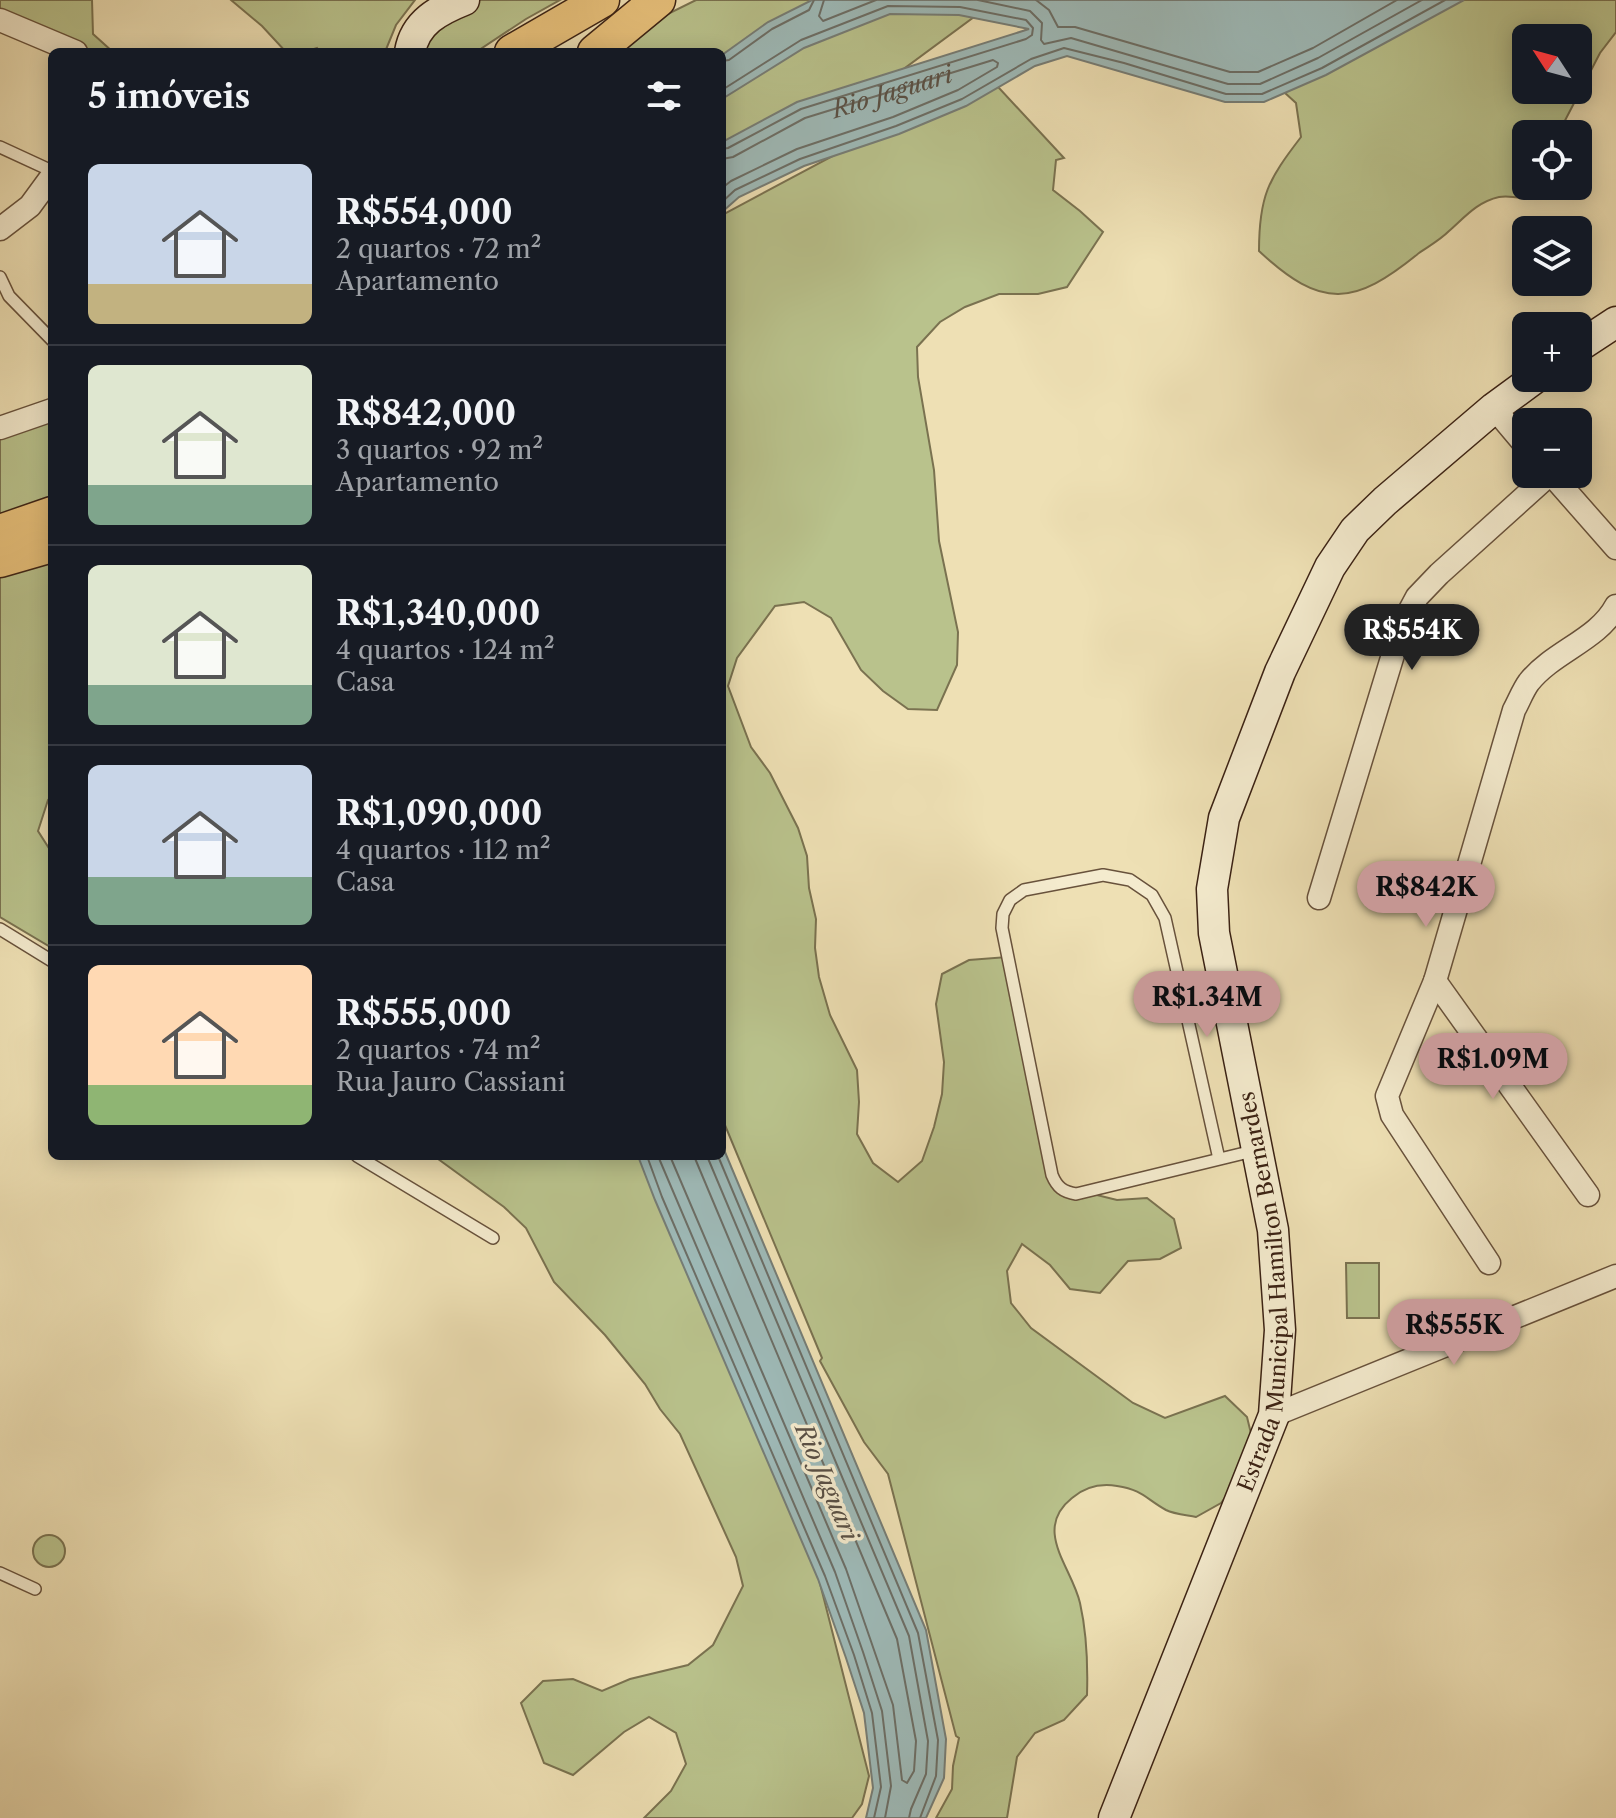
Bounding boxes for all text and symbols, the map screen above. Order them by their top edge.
north arrow [1512,24,1592,104]
map controls [1512,24,1592,488]
water label: Rio Jaguari [826,58,957,124]
icon: filters [642,74,686,118]
text: 5 imóveis [88,75,250,117]
button: locate [1512,120,1592,200]
text: R$554,000 [336,191,513,233]
icon: home [152,196,248,292]
button: layers [1512,216,1592,296]
text: 2 quartos · 72 m² [336,233,541,265]
text: Apartamento [336,265,499,297]
button: + [1512,312,1592,392]
text: R$842,000 [336,392,516,434]
icon: home [152,397,248,493]
button: − [1512,408,1592,488]
text: 3 quartos · 92 m² [336,434,543,466]
text: Apartamento [336,466,499,498]
text: R$1,340,000 [336,592,540,634]
icon: home [152,597,248,693]
pin: R$554K [1347,604,1477,672]
text: R$554K [1362,614,1462,646]
text: 4 quartos · 124 m² [336,634,555,666]
text: Casa [336,666,395,698]
text: R$1,090,000 [336,792,543,834]
icon: home [152,797,248,893]
text: 4 quartos · 112 m² [336,834,551,866]
pin: R$842K [1361,861,1491,929]
text: Casa [336,866,395,898]
text: R$842K [1375,871,1477,903]
pin: R$1.34M [1133,971,1281,1039]
text: R$1.34M [1151,981,1263,1013]
text: R$555,000 [336,992,511,1034]
icon: home [152,997,248,1093]
pin: R$1.09M [1419,1033,1567,1101]
text: 2 quartos · 74 m² [336,1034,541,1066]
text: R$1.09M [1437,1043,1549,1075]
text: Rua Jauro Cassiani [336,1066,566,1098]
street label: Estrada Municipal Hamilton Bernardes [1225,1087,1259,1495]
text: Estrada Municipal Hamilton Bernardes [1231,1090,1294,1495]
pin: R$555K [1389,1299,1519,1367]
text: R$555K [1405,1309,1503,1341]
water label: Rio Jaguari [788,1417,865,1546]

